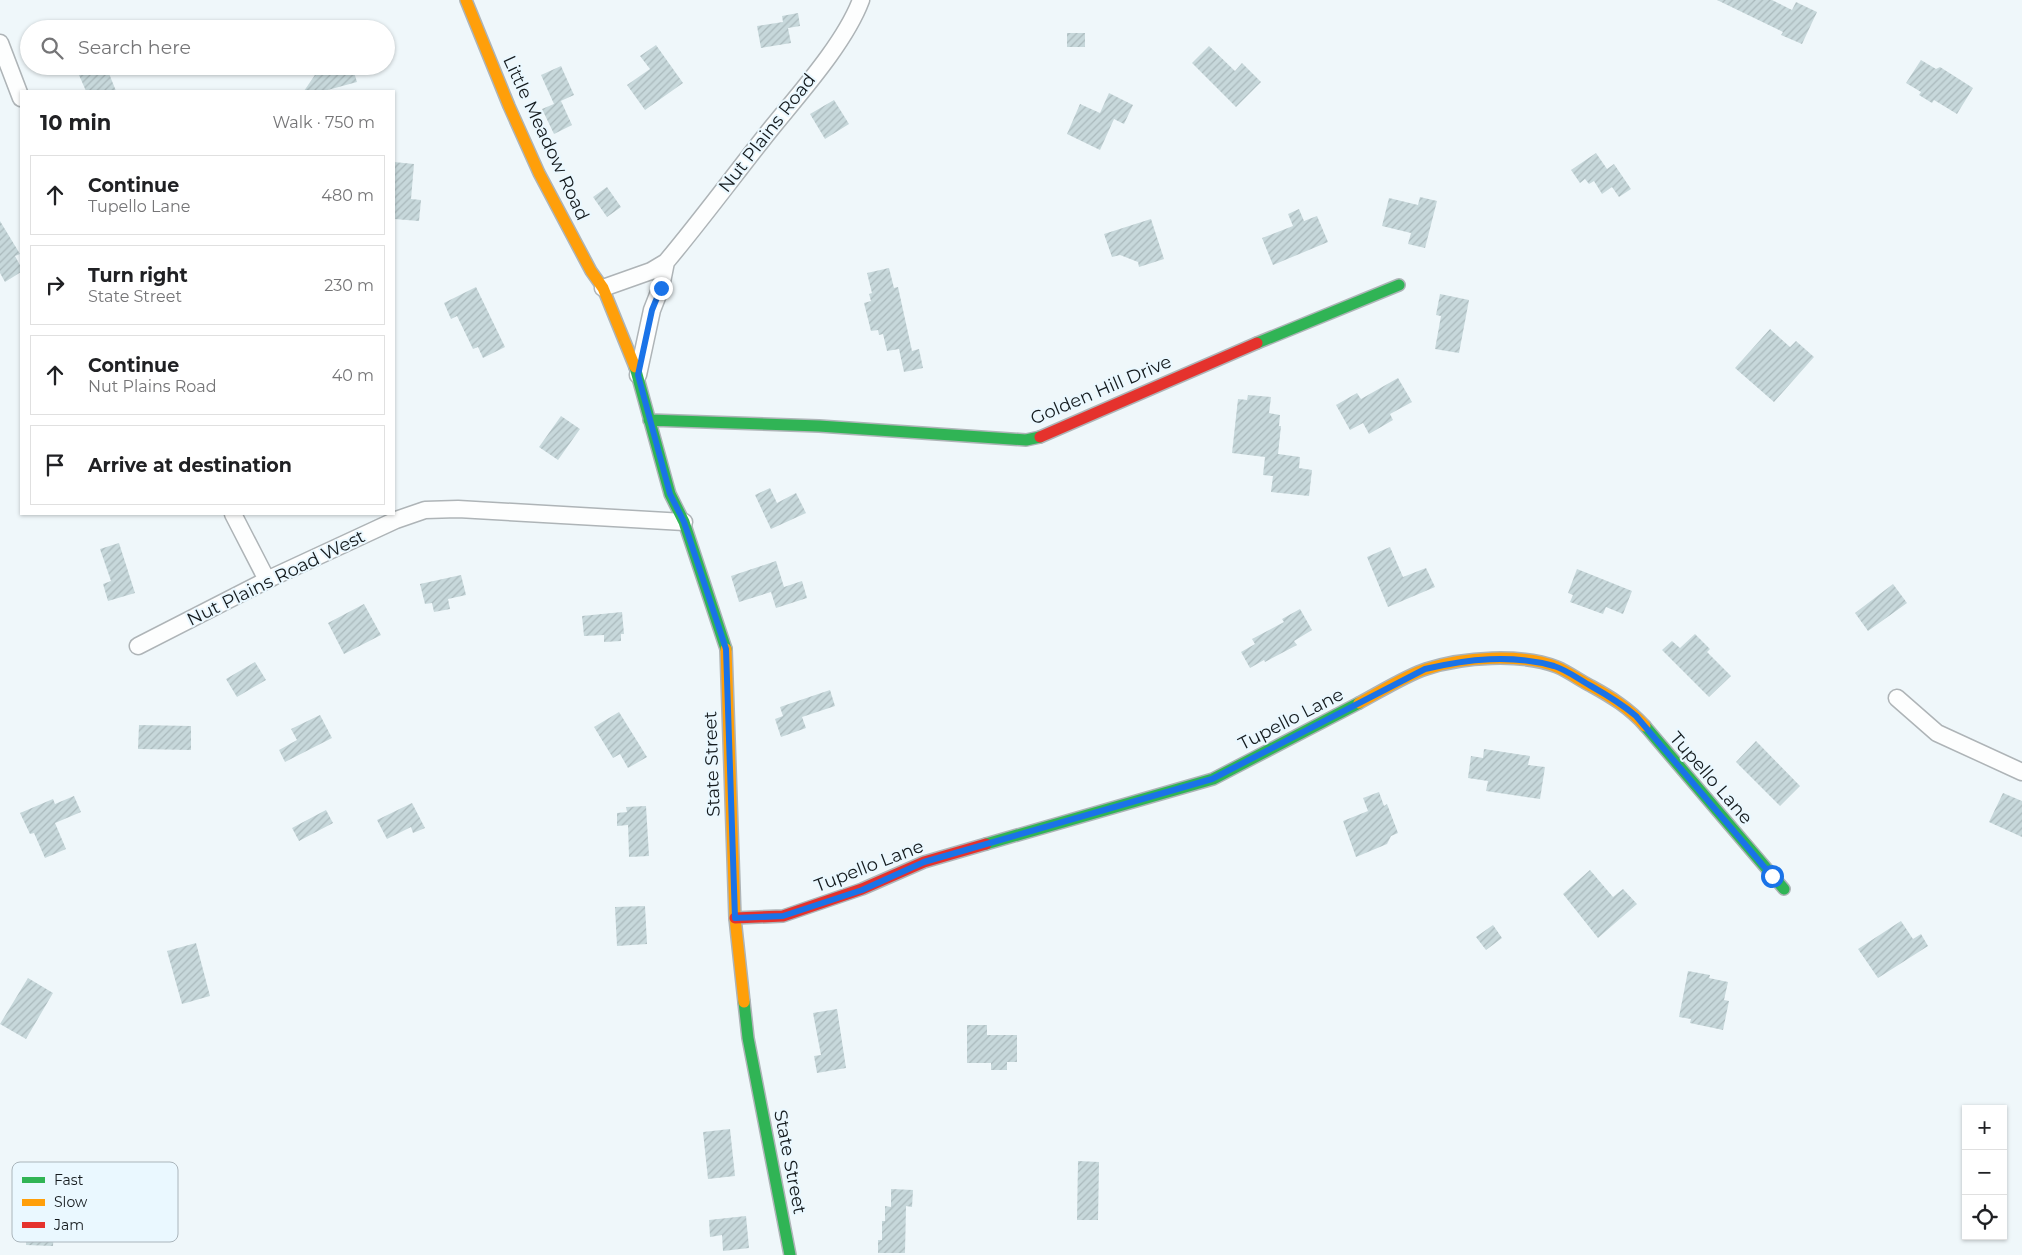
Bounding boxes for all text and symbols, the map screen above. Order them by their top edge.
search box [20,20,395,75]
icon: search [38,34,66,62]
text: Search here [78,36,191,59]
street label: Little Meadow Road [498,52,594,224]
street label: Nut Plains Road [714,69,820,197]
text: 10 min [40,110,111,135]
text: Walk · 750 m [272,113,375,132]
text: Continue [88,174,179,197]
icon: ahead [41,181,69,209]
text: 480 m [321,186,374,205]
text: Tupello Lane [88,197,190,216]
text: Turn right [88,264,188,287]
icon: right [41,271,69,299]
text: 230 m [324,276,374,295]
route end [650,277,673,300]
text: State Street [88,287,182,306]
street label: Golden Hill Drive [1027,350,1175,430]
text: Continue [88,354,179,377]
icon: ahead [41,361,69,389]
text: 40 m [332,366,374,385]
text: Nut Plains Road [88,377,217,396]
icon: arrive [41,451,69,479]
text: Arrive at destination [88,454,292,477]
street label: Nut Plains Road West [183,525,369,631]
street label: Tupello Lane [1235,683,1347,755]
street label: State Street [699,711,725,817]
street label: Tupello Lane [1665,727,1757,829]
street label: Tupello Lane [811,835,927,897]
route start [1761,865,1784,888]
map controls [1962,1105,2007,1240]
button: + [1962,1105,2007,1150]
street label: State Street [769,1108,811,1216]
button: − [1962,1150,2007,1195]
legend [12,1162,178,1242]
text: Fast [54,1171,84,1189]
text: Slow [54,1193,88,1211]
button: locate [1962,1195,2007,1240]
text: Jam [53,1216,84,1234]

